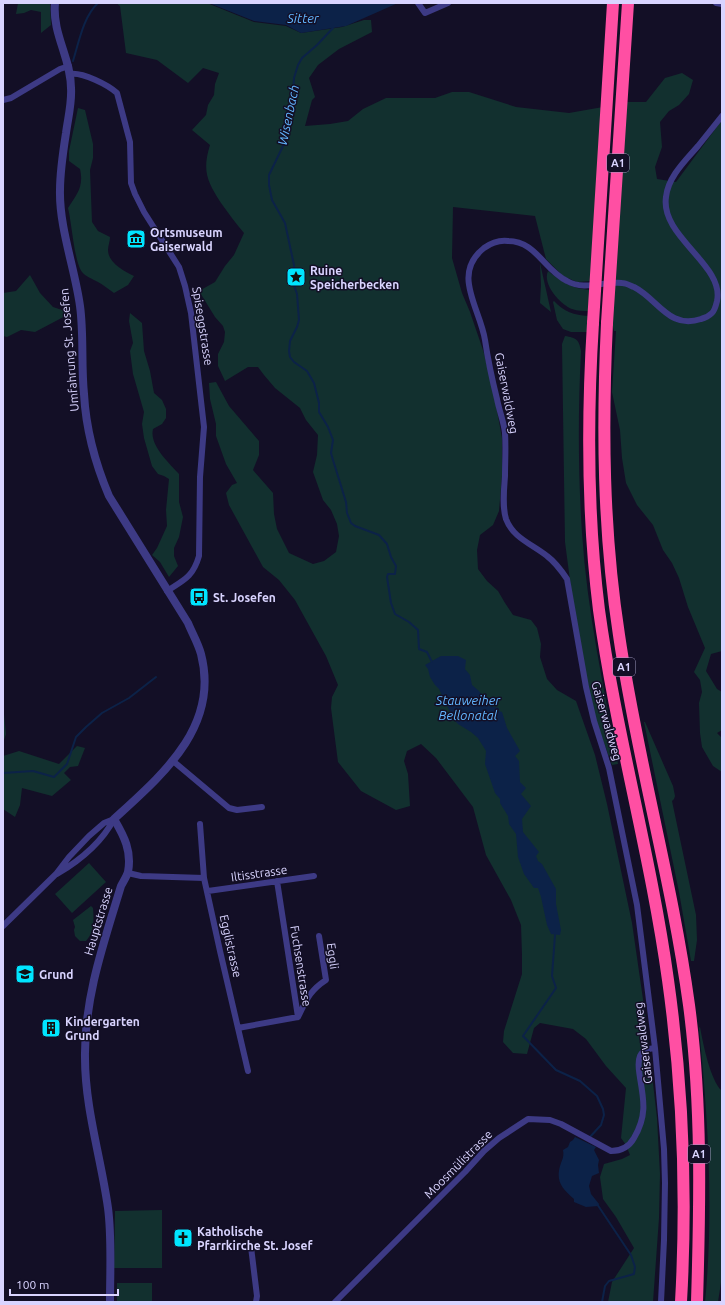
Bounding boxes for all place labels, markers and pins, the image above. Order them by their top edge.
place label: Ortsmuseum Gaiserwald [150,226,223,253]
museum icon: Ortsmuseum Gaiserwald [125,228,147,250]
place label: Ruine Speicherbecken [310,264,399,291]
place icon: Ruine Speicherbecken [285,266,307,288]
bus stop icon: St. Josefen [188,586,210,608]
place label: St. Josefen [213,591,276,604]
school or university icon: Grund [14,963,36,985]
place label: Grund [39,968,73,981]
place label: Kindergarten Grund [65,1015,140,1042]
building icon: Kindergarten Grund [40,1017,62,1039]
place label: Katholische Pfarrkirche St. Josef [197,1225,313,1252]
church icon: Katholische Pfarrkirche St. Josef [172,1227,194,1249]

